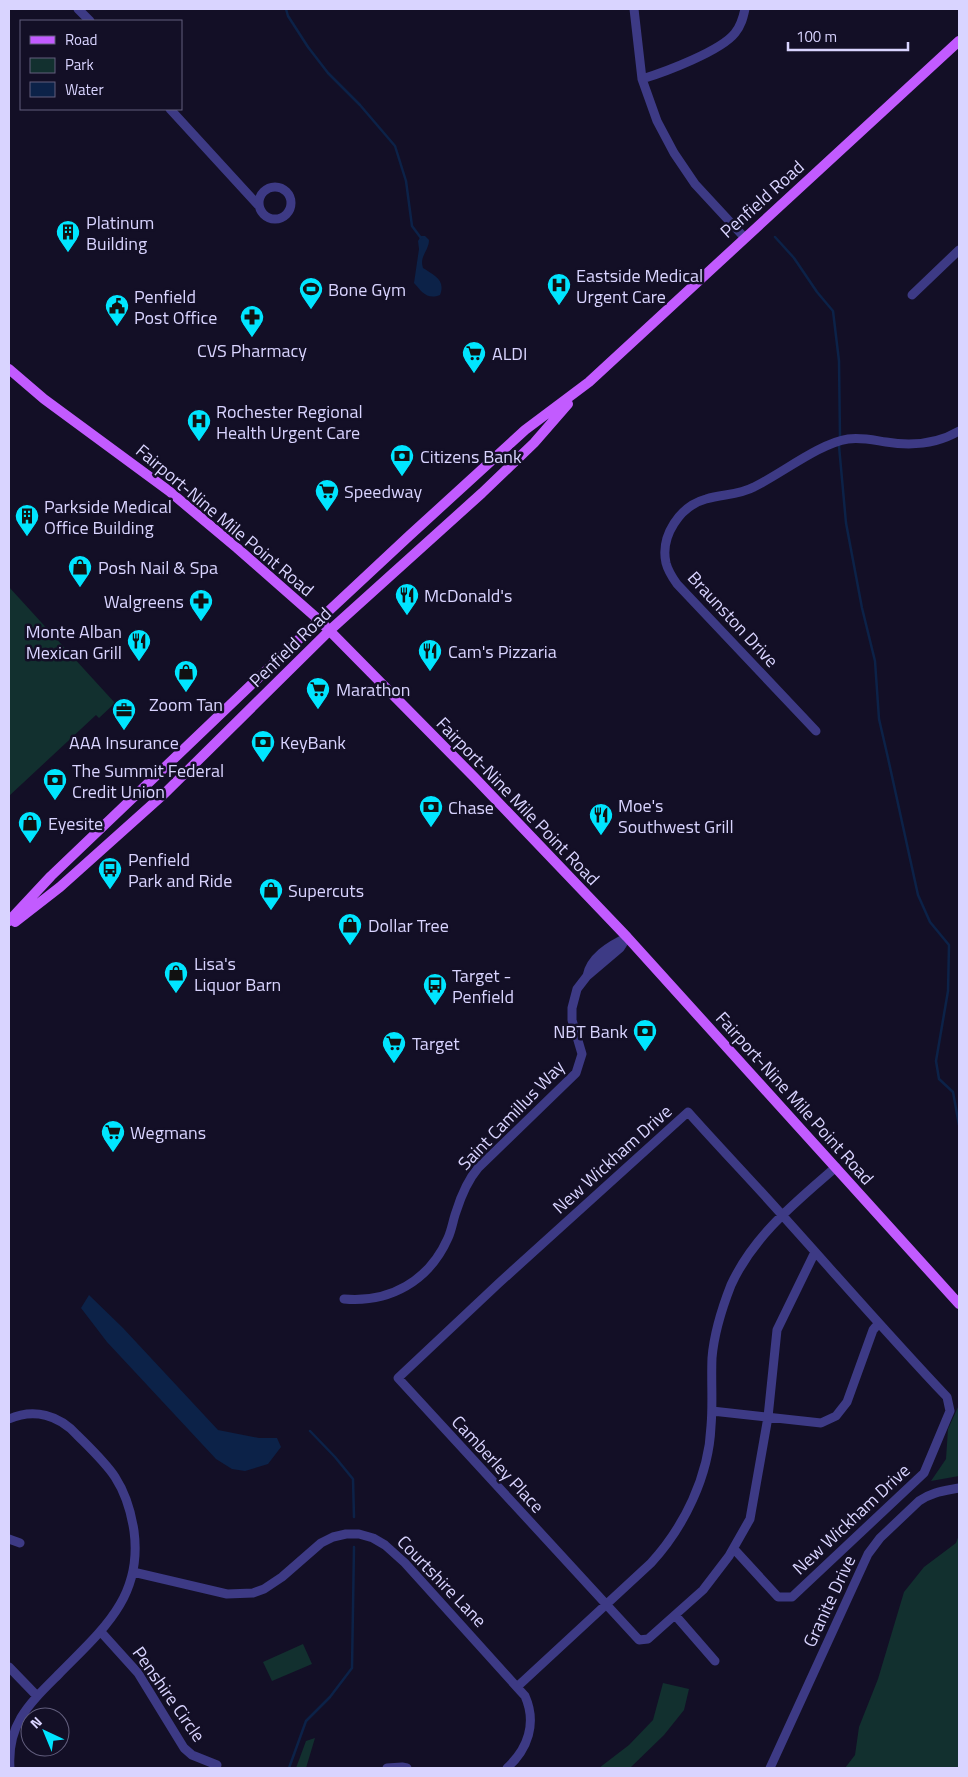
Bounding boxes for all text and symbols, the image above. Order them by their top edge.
legend [20,20,182,110]
scale bar [788,20,908,52]
text: 100 m [796,25,837,48]
text: Road [65,28,97,51]
text: Park [65,53,94,76]
text: Water [65,78,104,101]
street label: Penfield Road [714,154,810,244]
place label: Platinum Building [86,209,154,257]
building icon: Platinum Building [55,219,81,253]
place label: Eastside Medical Urgent Care [576,262,703,310]
hospital icon: Eastside Medical Urgent Care [546,272,572,306]
sports icon: Bone Gym [298,276,324,310]
place label: Bone Gym [328,276,406,303]
place label: Penfield Post Office [134,283,217,331]
public building icon: Penfield Post Office [104,293,130,327]
pharmacy icon: CVS Pharmacy [239,304,265,338]
place label: CVS Pharmacy [197,337,307,364]
supermarket icon: ALDI [461,340,487,374]
place label: ALDI [492,340,527,367]
place label: Rochester Regional Health Urgent Care [216,398,363,446]
hospital icon: Rochester Regional Health Urgent Care [186,408,212,442]
street label: Fairport-Nine Mile Point Road [130,437,320,603]
bank icon: Citizens Bank [389,443,415,477]
place label: Citizens Bank [420,443,522,470]
supermarket icon: Speedway [314,478,340,512]
place label: Speedway [344,478,422,505]
place label: Parkside Medical Office Building [44,493,172,541]
building icon: Parkside Medical Office Building [14,503,40,537]
shop icon: Posh Nail & Spa [67,554,93,588]
place label: Posh Nail & Spa [98,554,218,581]
street label: Braunston Drive [681,565,785,673]
restaurant icon: McDonald's [394,582,420,616]
place label: McDonald's [424,582,512,609]
place label: Walgreens [104,588,184,615]
pharmacy icon: Walgreens [188,588,214,622]
street label: Penfield Road [243,601,337,693]
place label: Monte Alban Mexican Grill [25,618,122,666]
restaurant icon: Monte Alban Mexican Grill [126,628,152,662]
restaurant icon: Cam's Pizzaria [417,638,443,672]
place label: Cam's Pizzaria [448,638,557,665]
shop icon: Zoom Tan [173,659,199,693]
supermarket icon: Marathon [305,676,331,710]
place label: Marathon [336,676,411,703]
place label: Zoom Tan [149,691,223,718]
office icon: AAA Insurance [111,697,137,731]
street label: Fairport-Nine Mile Point Road [430,711,606,891]
place label: AAA Insurance [69,729,179,756]
bank icon: KeyBank [250,729,276,763]
place label: KeyBank [280,729,346,756]
place label: The Summit Federal Credit Union [72,757,224,805]
bank icon: The Summit Federal Credit Union [42,767,68,801]
place label: Moe's Southwest Grill [618,792,734,840]
bank icon: Chase [418,794,444,828]
place label: Chase [448,794,494,821]
restaurant icon: Moe's Southwest Grill [588,802,614,836]
shop icon: Eyesite [17,810,43,844]
place label: Eyesite [48,810,103,837]
place label: Penfield Park and Ride [128,846,232,894]
bus stop icon: Penfield Park and Ride [97,856,123,890]
shop icon: Supercuts [258,877,284,911]
place label: Supercuts [288,877,364,904]
shop icon: Dollar Tree [337,912,363,946]
place label: Dollar Tree [368,912,449,939]
place label: Lisa's Liquor Barn [194,950,281,998]
shop icon: Lisa's Liquor Barn [163,960,189,994]
place label: Target - Penfield [452,962,514,1010]
bus stop icon: Target - Penfield [422,972,448,1006]
street label: Fairport-Nine Mile Point Road [710,1005,880,1191]
place label: NBT Bank [553,1018,628,1045]
bank icon: NBT Bank [632,1018,658,1052]
supermarket icon: Target [381,1030,407,1064]
place label: Target [412,1030,460,1057]
street label: Saint Camillus Way [451,1054,571,1176]
street label: New Wickham Drive [546,1098,678,1220]
supermarket icon: Wegmans [100,1119,126,1153]
place label: Wegmans [130,1119,206,1146]
street label: Camberley Place [445,1409,551,1519]
street label: New Wickham Drive [786,1457,916,1581]
street label: Courtshire Lane [391,1529,493,1633]
street label: Granite Drive [796,1551,862,1651]
street label: Penshire Circle [126,1641,212,1747]
north arrow [20,1707,70,1757]
text: N [25,1711,46,1733]

